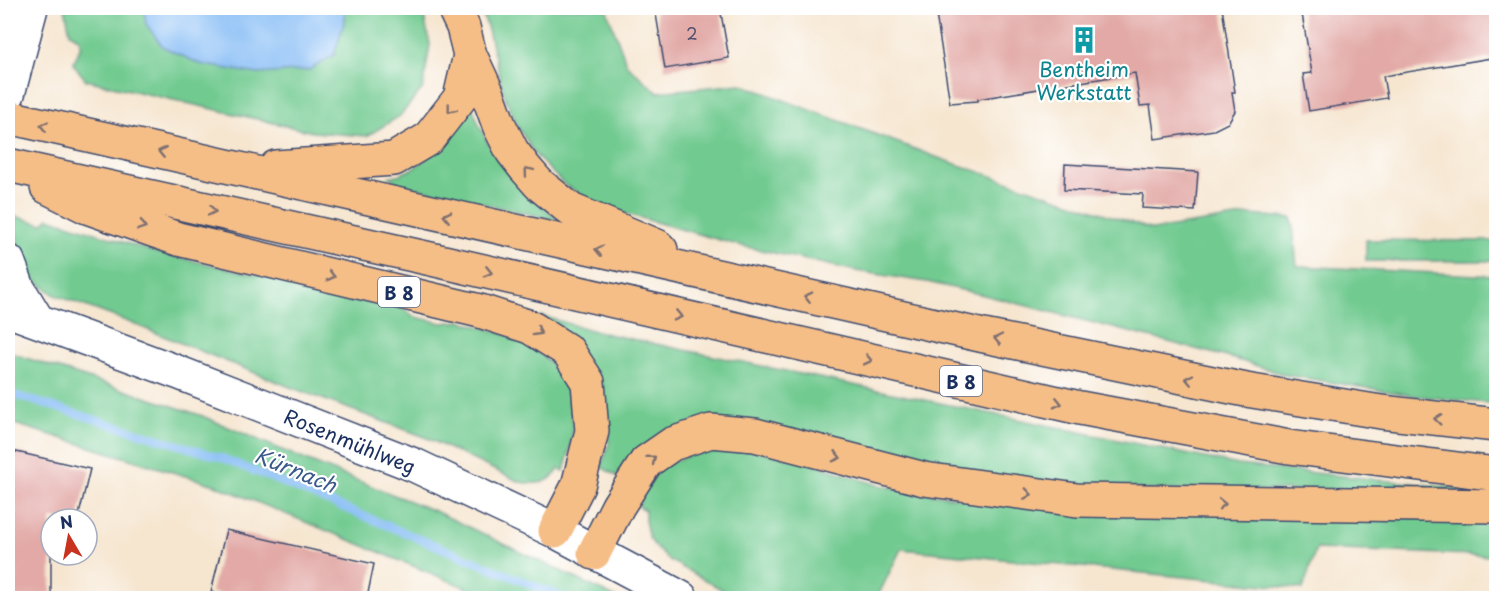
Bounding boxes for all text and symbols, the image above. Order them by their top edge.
house number: 2 [686,21,698,45]
building icon: Bentheim Werkstatt [1069,25,1099,55]
place label: Bentheim Werkstatt [1036,54,1132,107]
one-way arrow [448,103,459,114]
one-way arrow [39,120,49,133]
one-way arrow [157,147,167,160]
one-way arrow [524,167,535,178]
one-way arrow [207,203,217,216]
one-way arrow [442,210,452,223]
one-way arrow [136,219,147,232]
one-way arrow [594,244,604,257]
one-way arrow [483,265,493,278]
one-way arrow [325,268,335,281]
road number: B 8 [378,277,420,307]
one-way arrow [803,291,813,304]
one-way arrow [673,309,683,322]
one-way arrow [532,325,542,337]
one-way arrow [994,333,1004,346]
one-way arrow [863,353,873,366]
road number: B 8 [940,366,982,396]
one-way arrow [1184,373,1194,386]
one-way arrow [1053,396,1063,409]
street label: Rosenmühlweg [279,401,421,481]
one-way arrow [1434,413,1443,425]
water label: Kürnach [250,438,342,500]
one-way arrow [832,449,842,462]
one-way arrow [645,456,656,467]
one-way arrow [1023,487,1032,499]
one-way arrow [1218,497,1227,510]
north arrow [39,507,99,567]
text: N [58,508,75,534]

